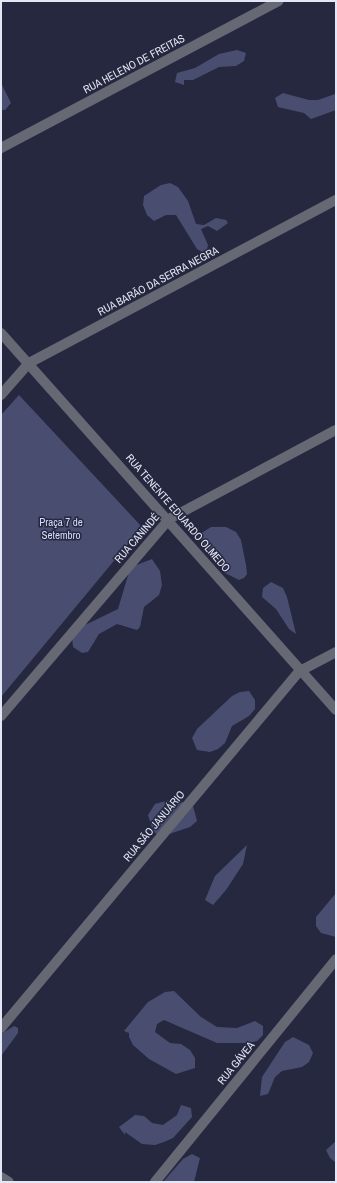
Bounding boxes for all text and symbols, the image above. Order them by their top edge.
street label: RUA HELENO DE FREITAS [81,32,187,96]
street label: RUA BARÃO DA SERRA NEGRA [95,243,221,319]
street label: RUA TENENTE EDUARDO OLMEDO [123,451,233,575]
street label: RUA CANINDÉ [112,510,162,566]
park label: Praça 7 de Setembro [39,516,83,542]
street label: RUA SÃO JANUÁRIO [120,788,188,864]
street label: RUA GÁVEA [215,1039,257,1087]

